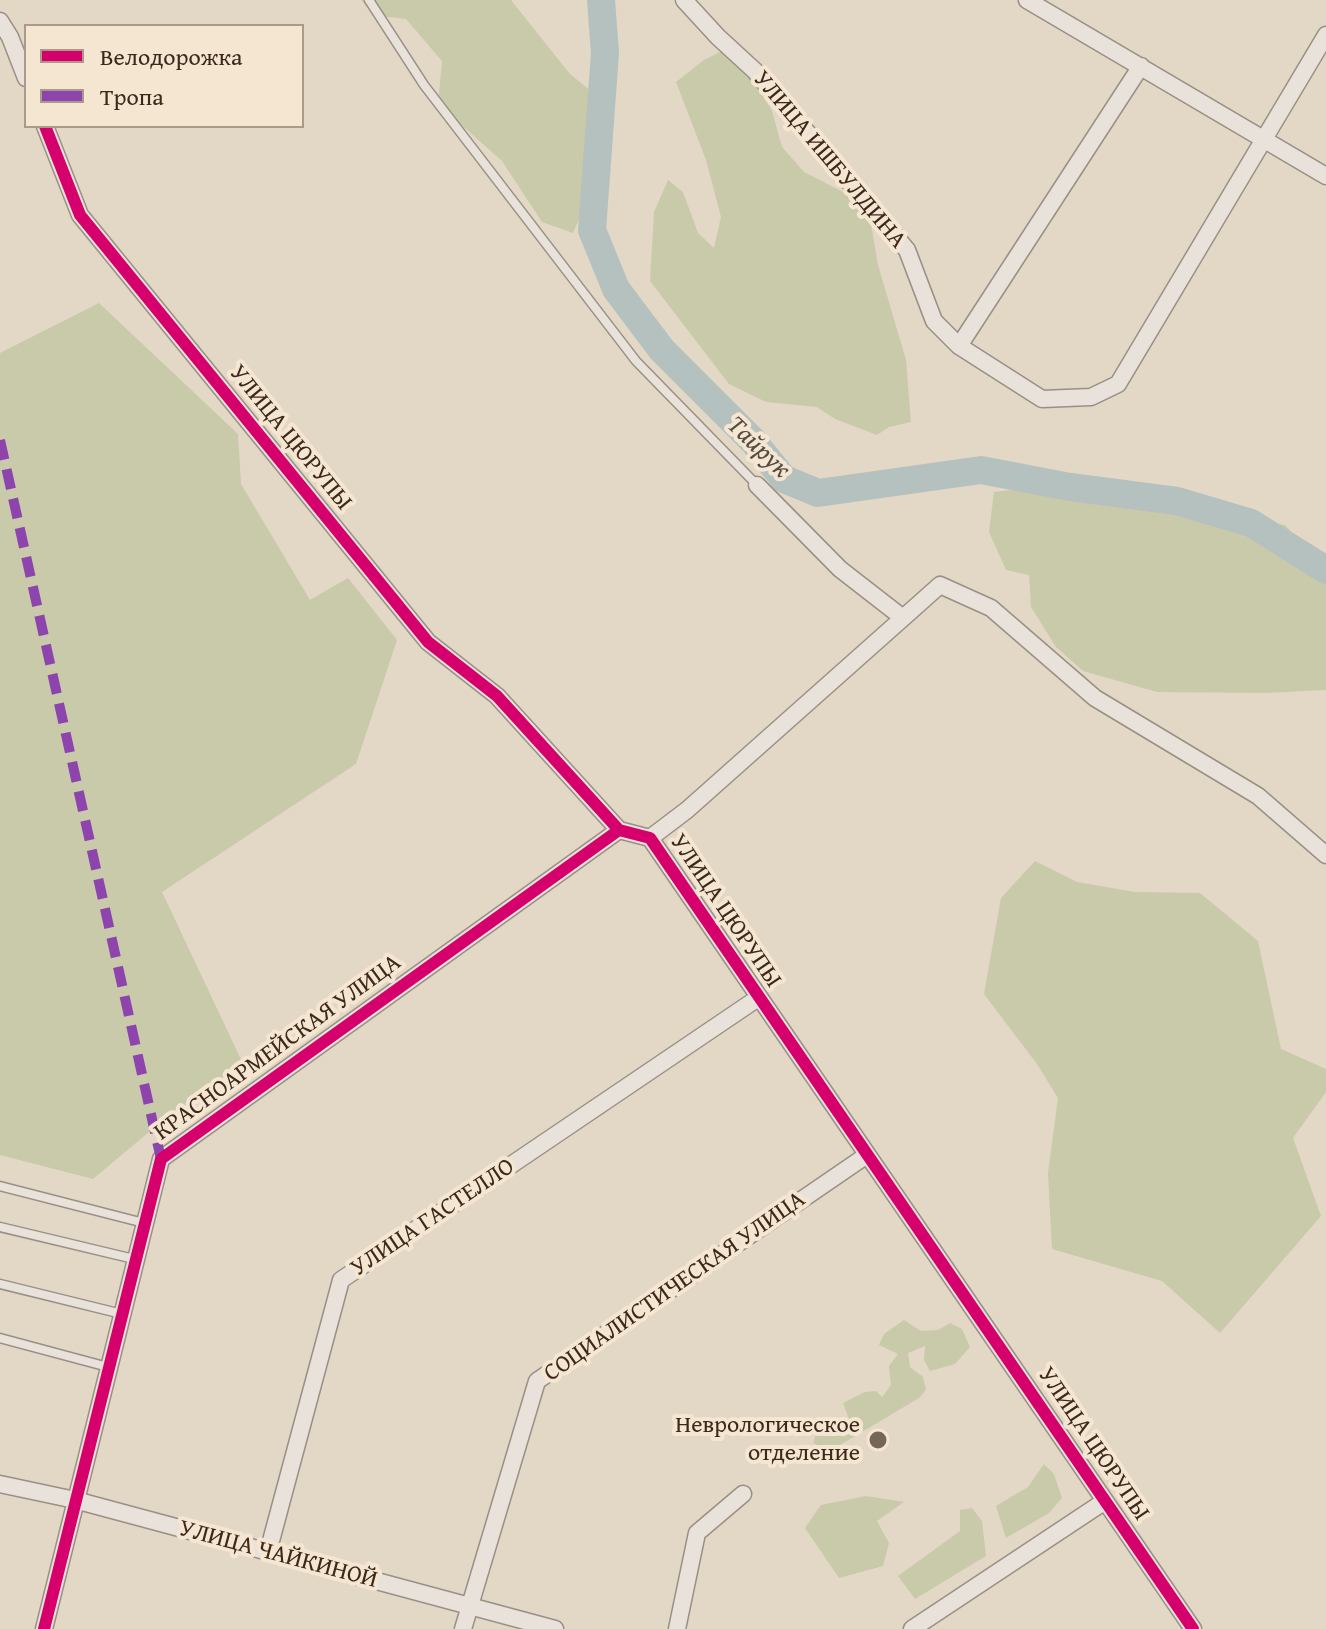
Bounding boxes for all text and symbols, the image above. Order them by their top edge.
legend [24,24,304,128]
text: Велодорожка [100,39,242,74]
street label: УЛИЦА ИШБУЛДИНА [746,65,912,255]
text: Тропа [100,79,164,114]
street label: УЛИЦА ЦЮРУПЫ [223,359,357,517]
water label: Тайрук [720,410,796,486]
street label: УЛИЦА ЦЮРУПЫ [663,829,787,993]
street label: КРАСНОАРМЕЙСКАЯ УЛИЦА [149,949,407,1147]
street label: УЛИЦА ГАСТЕЛЛО [346,1153,520,1283]
street label: СОЦИАЛИСТИЧЕСКАЯ УЛИЦА [539,1186,811,1388]
street label: УЛИЦА ЦЮРУПЫ [1031,1362,1155,1526]
place label: Неврологическое отделение [675,1412,860,1468]
marker: Неврологическое отделение [867,1429,889,1451]
street label: УЛИЦА ЧАЙКИНОЙ [176,1515,380,1595]

